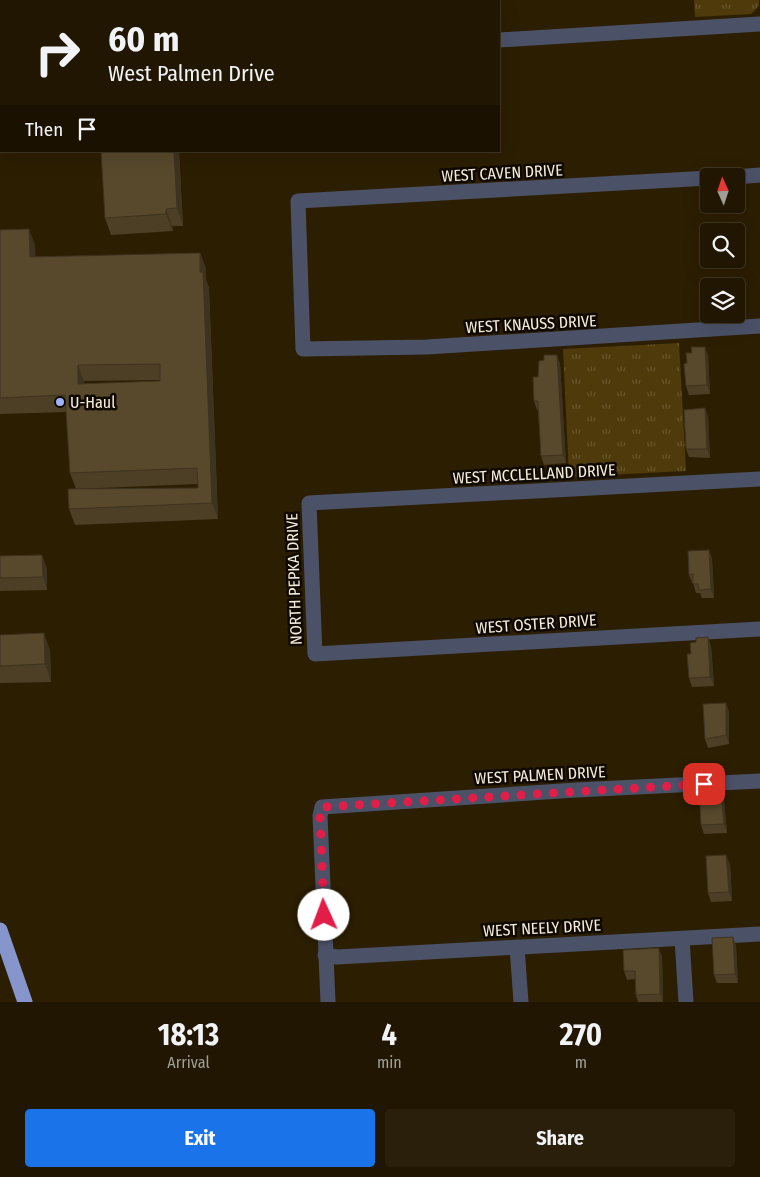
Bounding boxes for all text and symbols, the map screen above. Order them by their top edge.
text: 60 m [108,18,179,60]
icon: right [25,20,90,85]
text: West Palmen Drive [108,60,275,87]
icon: arrive [73,115,101,143]
text: Then [25,118,63,141]
street label: WEST CAVEN DRIVE [441,160,563,186]
north arrow [700,168,745,212]
map controls [700,168,745,323]
button: search [700,223,745,268]
button: layers [700,278,745,323]
street label: WEST KNAUSS DRIVE [465,311,597,337]
place label: U-Haul [70,393,115,412]
marker: U-Haul [54,396,66,408]
street label: WEST MCCLELLAND DRIVE [452,460,616,488]
street label: NORTH PEPKA DRIVE [282,513,306,645]
street label: WEST OSTER DRIVE [475,610,597,638]
street label: WEST PALMEN DRIVE [474,762,606,788]
pin [683,763,725,805]
icon: arrive [690,770,718,798]
position arrow [297,888,349,940]
street label: WEST NEELY DRIVE [483,915,601,941]
text: 18:13 [158,1017,219,1053]
text: 4 [382,1017,397,1053]
text: 270 [560,1017,602,1053]
text: Arrival [167,1053,210,1072]
text: min [377,1053,402,1072]
text: m [575,1053,587,1072]
button: Exit [25,1109,375,1167]
button: Share [385,1109,735,1167]

